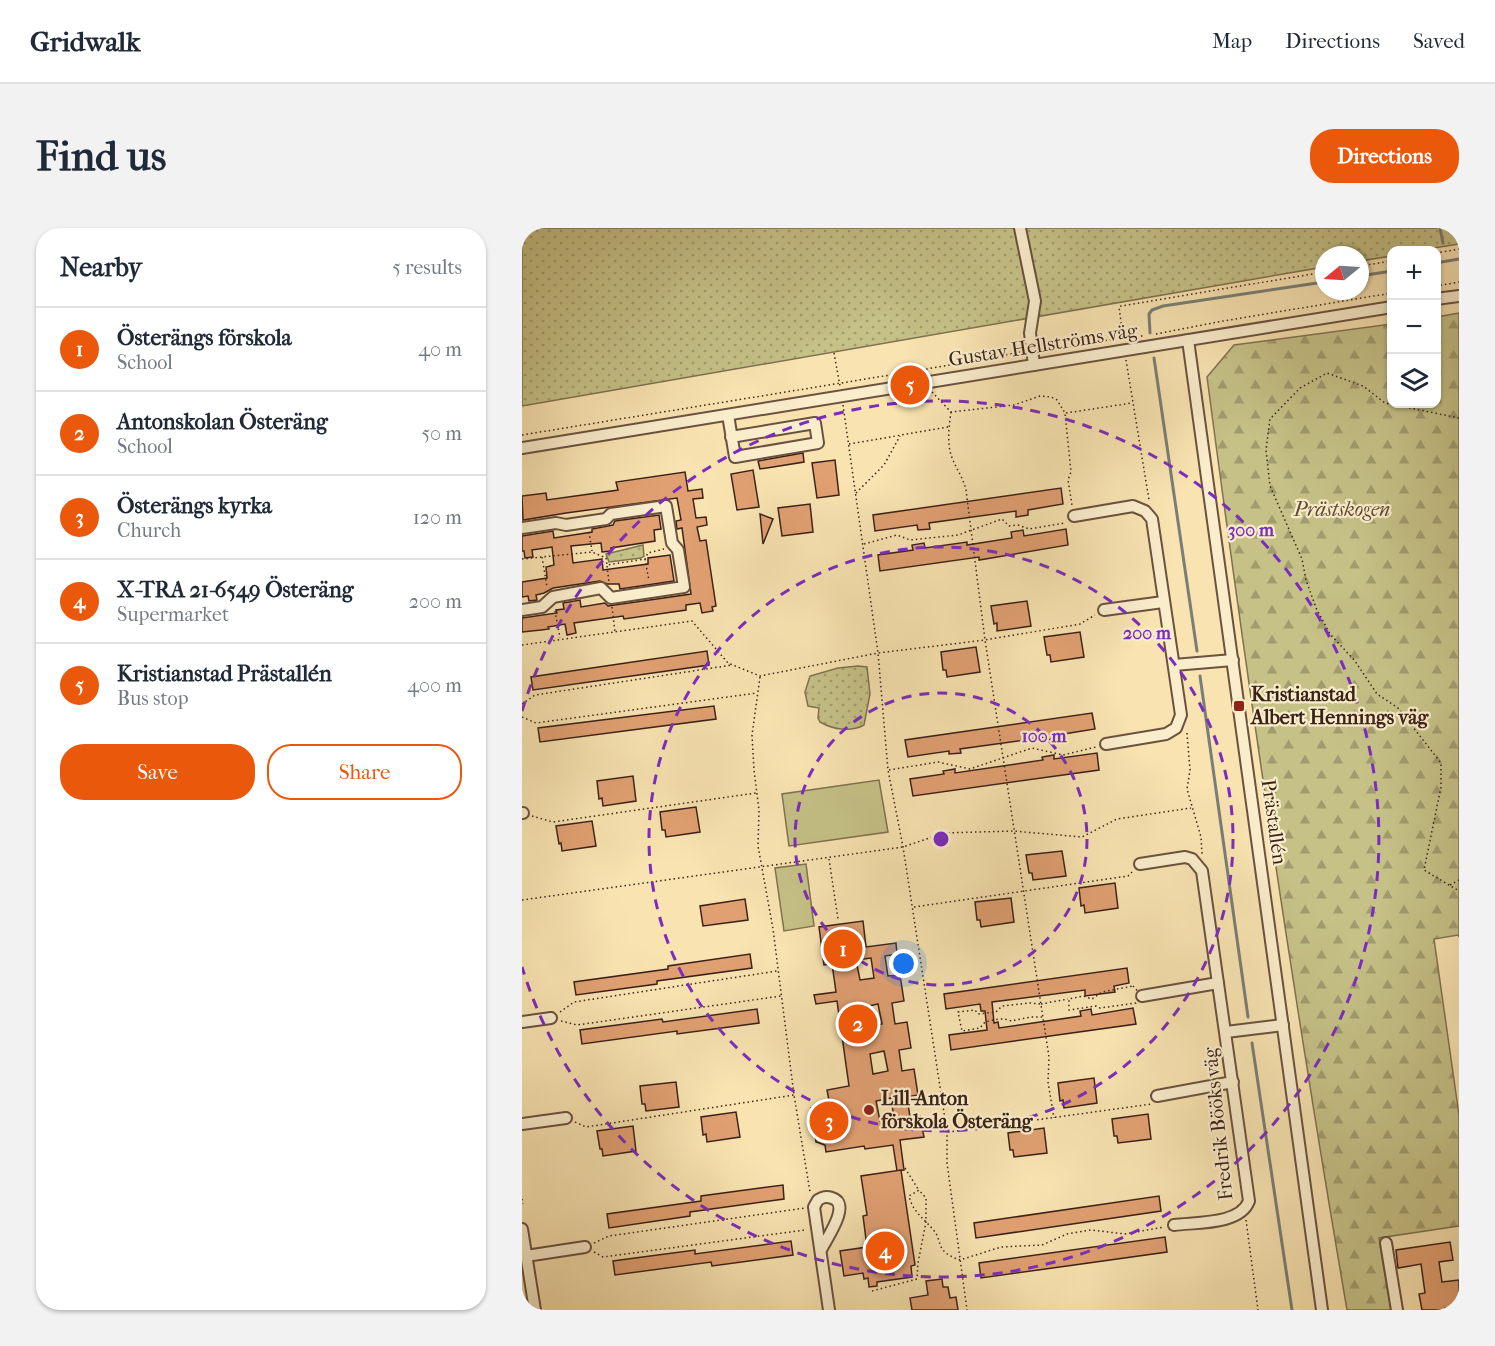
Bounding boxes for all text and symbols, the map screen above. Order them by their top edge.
text: Gridwalk [30,25,141,58]
text: Map [1212,29,1252,53]
text: Directions [1285,29,1380,53]
text: Saved [1413,29,1465,53]
button: Directions [1310,129,1459,183]
text: Find us [36,132,166,181]
north arrow [1315,246,1369,300]
map controls [1387,246,1441,408]
button: + [1387,246,1441,300]
text: Nearby [60,252,142,283]
text: 5 results [392,256,462,279]
button: − [1387,300,1441,354]
street label: Gustav Hellströms väg [947,319,1139,371]
text: Österängs förskola [117,325,292,351]
text: 1 [76,338,83,361]
text: 40 m [418,338,462,361]
text: School [117,351,173,374]
button: layers [1387,354,1441,408]
pin: 5 [890,362,930,408]
text: Antonskolan Österäng [117,409,328,435]
text: 2 [74,422,85,445]
text: 50 m [421,422,462,445]
text: School [117,435,173,458]
text: Österängs kyrka [117,493,272,519]
park label: Prästskogen [1293,498,1390,521]
text: 3 [75,506,84,529]
text: 120 m [413,506,462,529]
text: Church [117,519,181,542]
text: 300 m [1228,520,1275,541]
text: X-TRA 21-6549 Österäng [117,577,353,603]
text: 4 [74,590,85,613]
text: 200 m [409,590,462,613]
text: Supermarket [117,603,229,626]
text: 200 m [1123,623,1172,644]
text: Kristianstad Prästallén [117,661,332,687]
text: 5 [75,674,84,697]
text: 400 m [407,674,462,697]
place label: Kristianstad Albert Hennings väg [1249,683,1429,729]
text: Bus stop [117,687,189,710]
marker: Kristianstad Albert Hennings väg [1232,699,1246,713]
text: 100 m [1021,726,1068,747]
button: Save [60,744,255,800]
button: Share [267,744,462,800]
street label: Prästallén [1257,778,1291,867]
centre of rings [931,829,951,849]
pin: 1 [824,926,862,972]
your location [889,949,918,978]
pin: 2 [838,1002,878,1046]
street label: Fredrik Bööks väg [1198,1046,1237,1202]
place label: Lill-Anton förskola Österäng [880,1087,1034,1133]
pin: 3 [810,1098,848,1144]
marker: Lill-Anton förskola Österäng [862,1103,876,1117]
pin: 4 [866,1228,904,1274]

